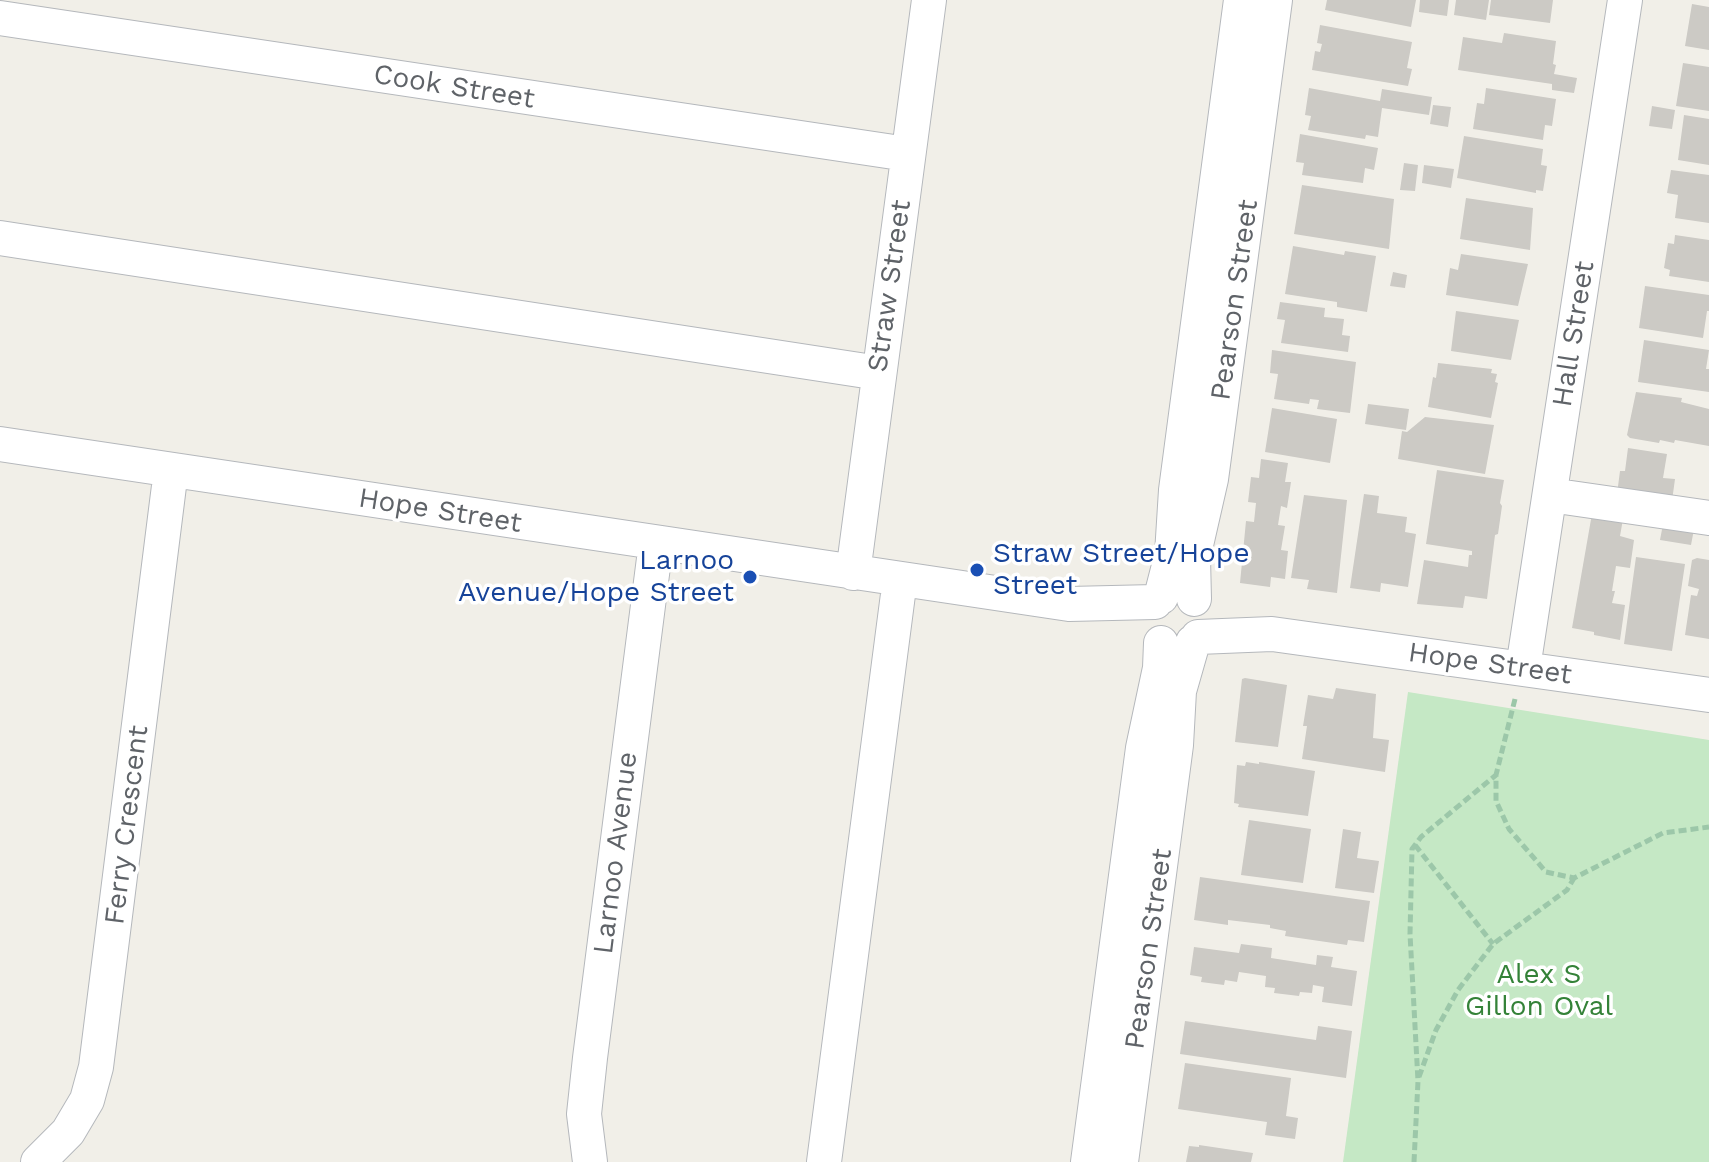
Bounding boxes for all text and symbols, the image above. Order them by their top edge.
street label: Cook Street [371,58,537,116]
street label: Pearson Street [1204,197,1266,403]
street label: Straw Street [861,198,919,374]
street label: Hall Street [1546,259,1602,409]
street label: Hope Street [356,482,524,540]
place label: Straw Street/Hope Street [993,537,1250,603]
place label: Larnoo Avenue/Hope Street [458,544,734,610]
marker: Straw Street/Hope Street [968,561,986,579]
marker: Larnoo Avenue/Hope Street [741,568,759,586]
street label: Hope Street [1406,636,1574,692]
street label: Ferry Crescent [98,724,156,926]
street label: Larnoo Avenue [587,750,645,956]
street label: Pearson Street [1118,846,1180,1052]
park label: Alex S Gillon Oval [1465,958,1613,1024]

